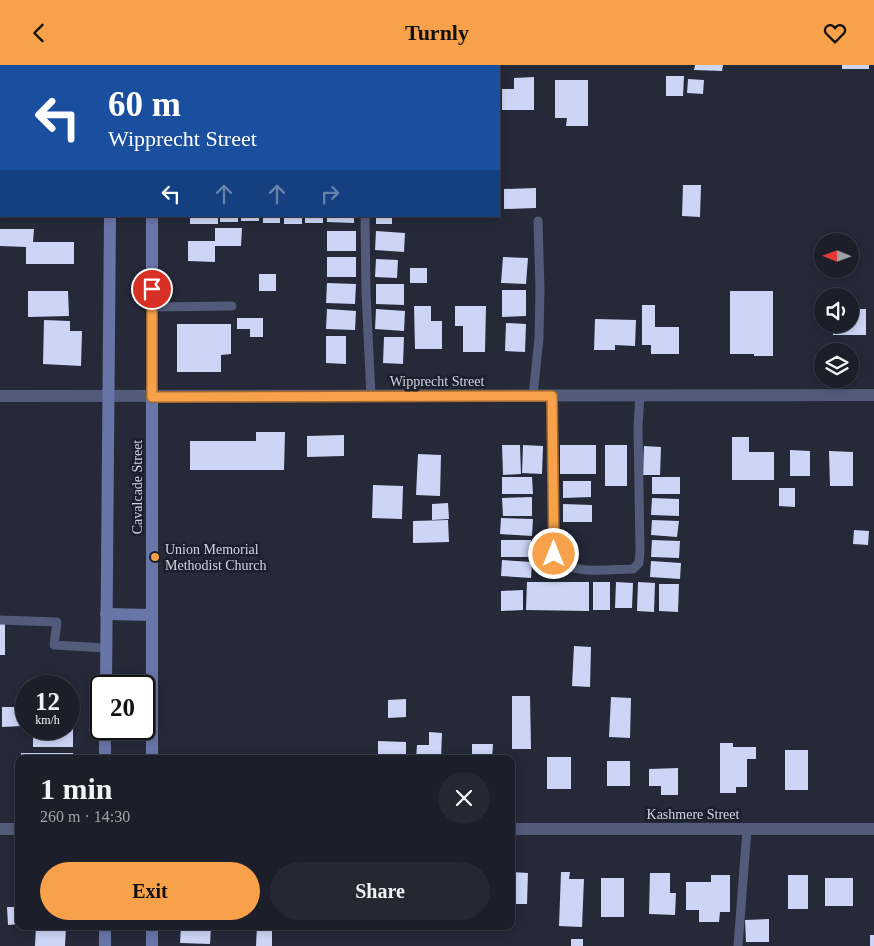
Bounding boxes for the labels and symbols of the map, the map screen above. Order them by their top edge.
north arrow [814,233,859,277]
pin [131,268,173,310]
street label: Wipprecht Street [390,374,484,389]
street label: Cavalcade Street [130,440,145,534]
position arrow [527,527,579,579]
place label: Union Memorial Methodist Church [165,542,267,573]
marker: Union Memorial Methodist Church [149,551,161,563]
speed limit sign: 20 [90,675,155,740]
street label: Kashmere Street [647,807,740,822]

